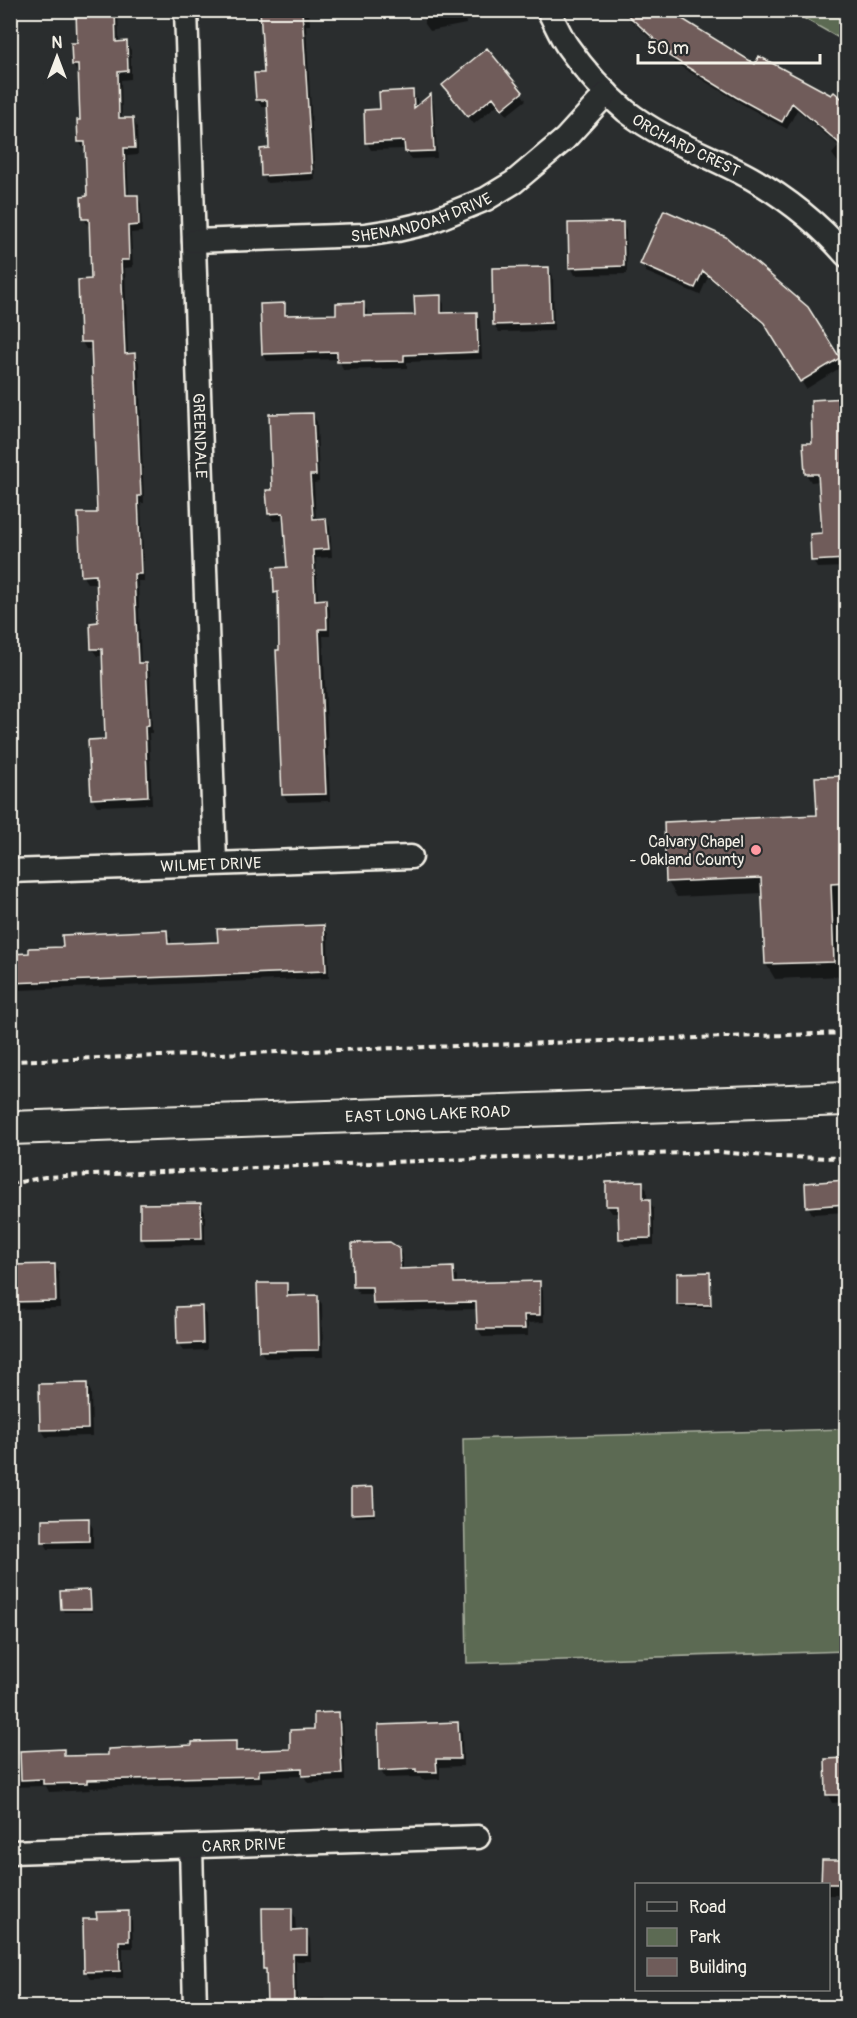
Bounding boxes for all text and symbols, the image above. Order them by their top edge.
north arrow [27,27,87,87]
scale bar [638,27,820,65]
text: N [52,33,63,53]
text: 50 m [647,37,689,60]
street label: ORCHARD CREST [628,110,743,181]
street label: SHENANDOAH DRIVE [351,189,496,247]
street label: GREENDALE [188,393,211,479]
place label: Calvary Chapel - Oakland County [630,832,744,870]
marker: Calvary Chapel - Oakland County [749,843,763,857]
street label: WILMET DRIVE [160,853,262,877]
street label: EAST LONG LAKE ROAD [345,1102,511,1127]
street label: CARR DRIVE [202,1834,286,1857]
legend [635,1883,830,1991]
text: Road [689,1896,726,1919]
text: Park [689,1926,721,1949]
text: Building [689,1956,747,1979]

